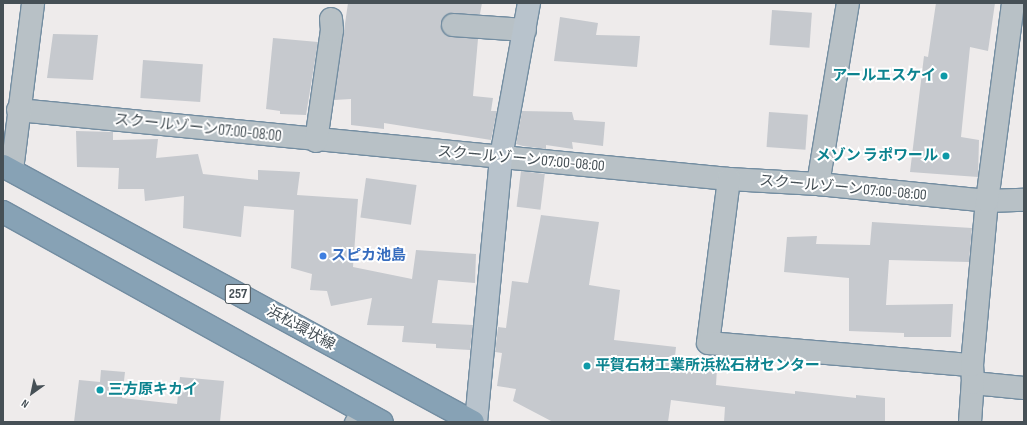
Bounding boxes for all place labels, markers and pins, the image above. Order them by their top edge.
place label: アールエスケイ [832,67,936,85]
marker: アールエスケイ [939,71,949,81]
place label: メゾン ラポワール [816,147,938,165]
marker: メゾン ラポワール [941,151,951,161]
place label: スピカ池島 [331,247,406,265]
marker: スピカ池島 [318,251,328,261]
place label: 平賀石材工業所浜松石材センター [595,357,820,375]
marker: 平賀石材工業所浜松石材センター [582,361,592,371]
place label: 三方原キカイ [108,381,198,399]
marker: 三方原キカイ [95,385,105,395]

